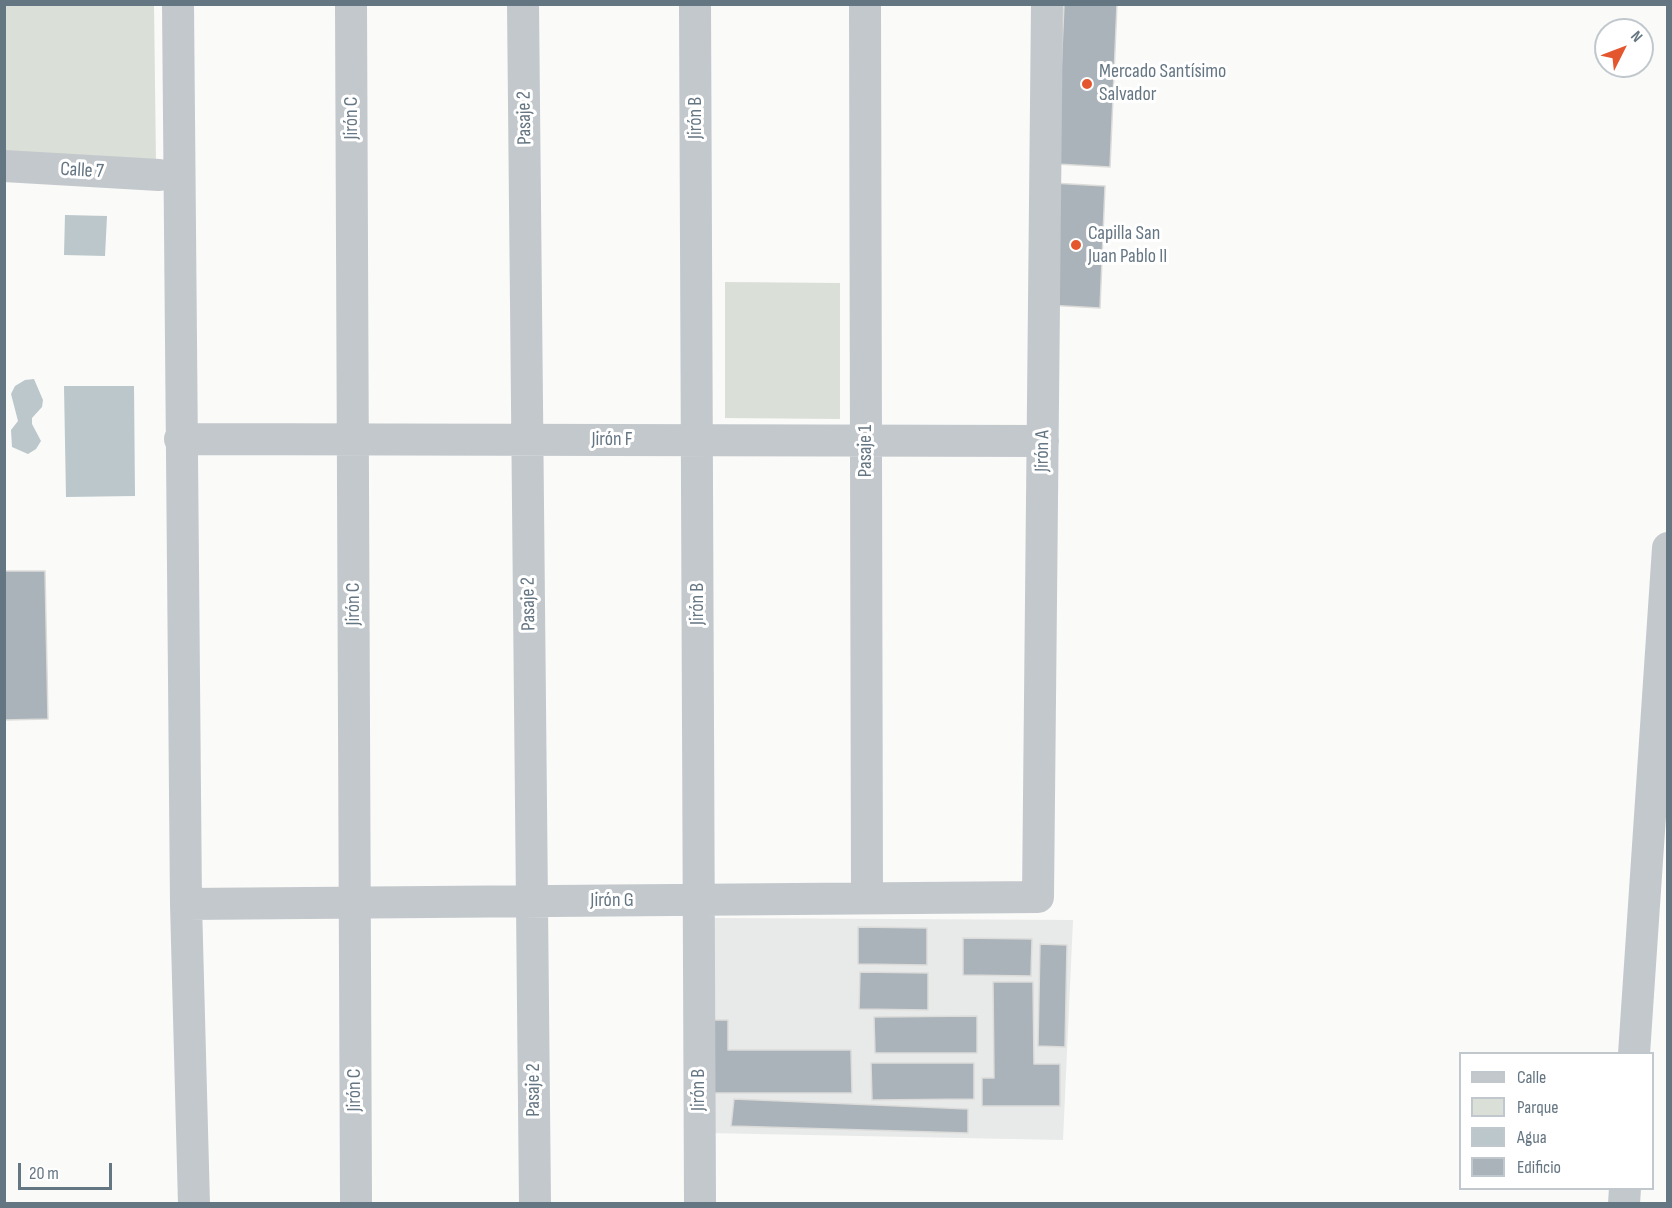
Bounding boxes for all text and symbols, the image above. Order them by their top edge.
north arrow [1594,18,1654,78]
text: N [1626,27,1646,46]
place label: Mercado Santísimo Salvador [1099,60,1226,107]
marker: Mercado Santísimo Salvador [1080,77,1094,91]
street label: Pasaje 2 [513,91,537,145]
street label: Jirón C [340,97,364,139]
street label: Jirón B [684,97,708,139]
street label: Calle 7 [60,158,104,184]
place label: Capilla San Juan Pablo II [1088,222,1167,269]
marker: Capilla San Juan Pablo II [1069,238,1083,252]
street label: Pasaje 1 [854,425,878,477]
street label: Jirón F [591,428,633,452]
street label: Jirón A [1031,430,1055,472]
street label: Pasaje 2 [517,577,541,631]
street label: Jirón C [342,583,366,625]
street label: Jirón B [686,583,710,625]
street label: Jirón G [590,889,634,913]
legend [1459,1052,1654,1190]
street label: Pasaje 2 [522,1063,546,1117]
text: Calle [1517,1067,1546,1088]
street label: Jirón C [343,1069,367,1111]
street label: Jirón B [687,1069,711,1111]
text: Parque [1517,1097,1558,1118]
text: Agua [1517,1127,1547,1148]
scale bar [21,1151,116,1189]
text: Edificio [1517,1157,1561,1178]
text: 20 m [29,1163,59,1184]

